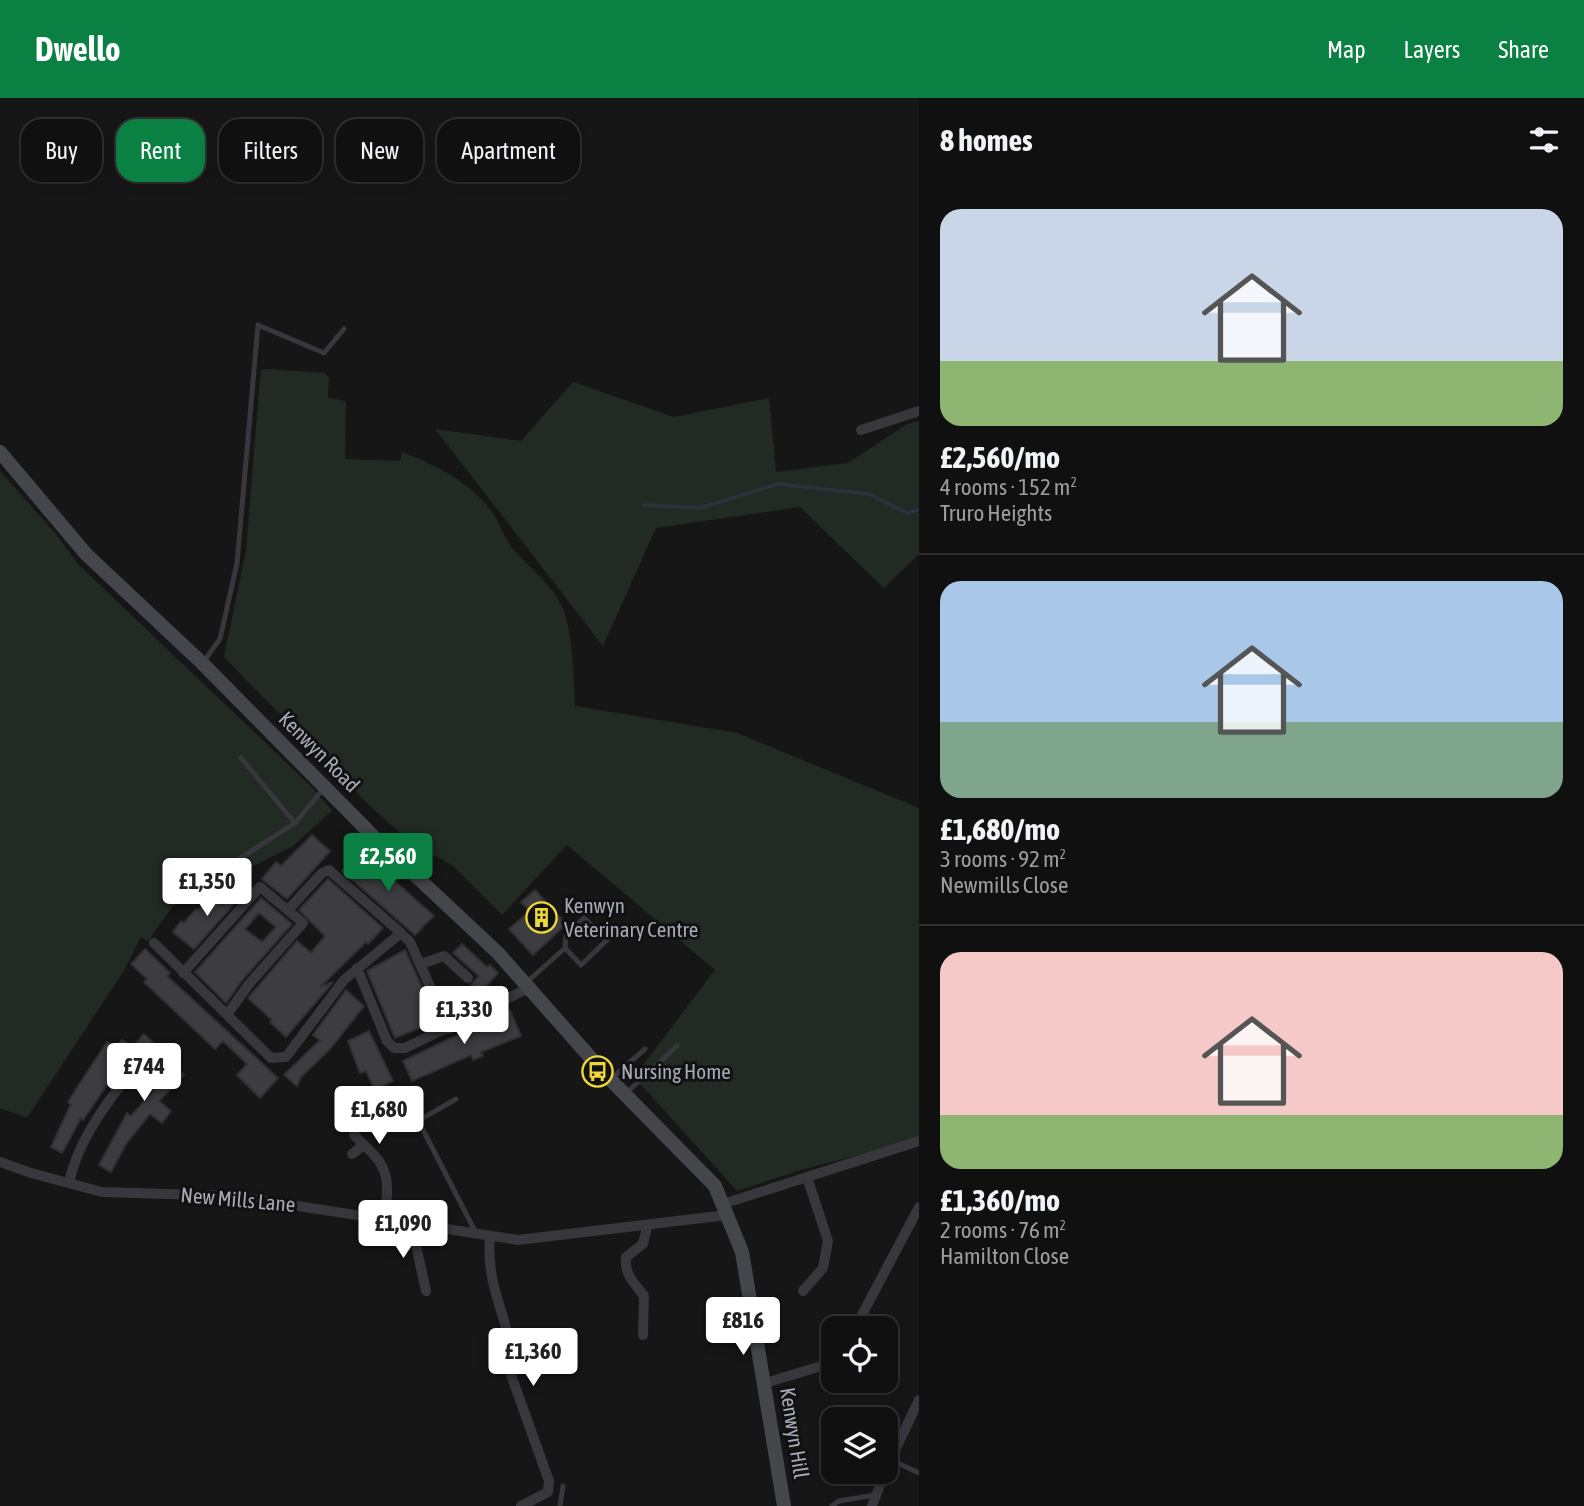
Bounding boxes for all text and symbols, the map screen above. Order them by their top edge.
text: Dwello [35,30,121,68]
text: Map [1327,36,1366,63]
text: Layers [1404,36,1460,63]
text: Share [1498,36,1549,63]
chip: Buy [21,119,102,182]
chip: Rent [116,119,205,182]
chip: Filters [219,119,322,182]
chip: New [336,119,423,182]
chip: Apartment [437,119,580,182]
icon: filters [1525,121,1563,159]
text: 8 homes [940,123,1033,157]
icon: home [1189,255,1315,381]
text: £2,560/mo [940,440,1060,474]
text: 4 rooms · 152 m² [940,474,1077,500]
text: Truro Heights [940,500,1052,526]
icon: home [1189,627,1315,753]
street label: Kenwyn Road [274,706,365,797]
text: £1,680/mo [940,812,1060,846]
pin: £2,560 [331,834,445,893]
text: £2,560 [360,843,417,869]
text: 3 rooms · 92 m² [940,846,1066,872]
pin: £1,350 [150,858,264,918]
text: £1,350 [179,868,236,894]
text: Newmills Close [940,872,1068,898]
place label: Kenwyn Veterinary Centre [564,893,698,941]
building icon: Kenwyn Veterinary Centre [524,901,558,935]
pin: £1,330 [407,986,521,1046]
text: £1,330 [436,996,493,1022]
icon: home [1189,998,1315,1124]
pin: £744 [103,1044,185,1103]
text: £744 [123,1053,165,1079]
bus stop icon: Nursing Home [581,1055,615,1089]
place label: Nursing Home [621,1059,731,1083]
pin: £1,680 [322,1086,436,1146]
text: £1,680 [351,1096,408,1122]
street label: New Mills Lane [180,1182,296,1216]
text: £1,360/mo [940,1183,1060,1217]
pin: £1,090 [346,1200,460,1260]
text: £1,090 [375,1210,432,1236]
text: 2 rooms · 76 m² [940,1217,1066,1243]
text: Hamilton Close [940,1243,1069,1269]
pin: £816 [702,1298,784,1357]
text: £816 [722,1307,764,1333]
map controls [821,1316,898,1484]
button: locate [821,1316,898,1393]
pin: £1,360 [476,1328,590,1388]
text: £1,360 [505,1338,562,1364]
street label: Kenwyn Hill [776,1386,814,1481]
button: layers [821,1407,898,1484]

